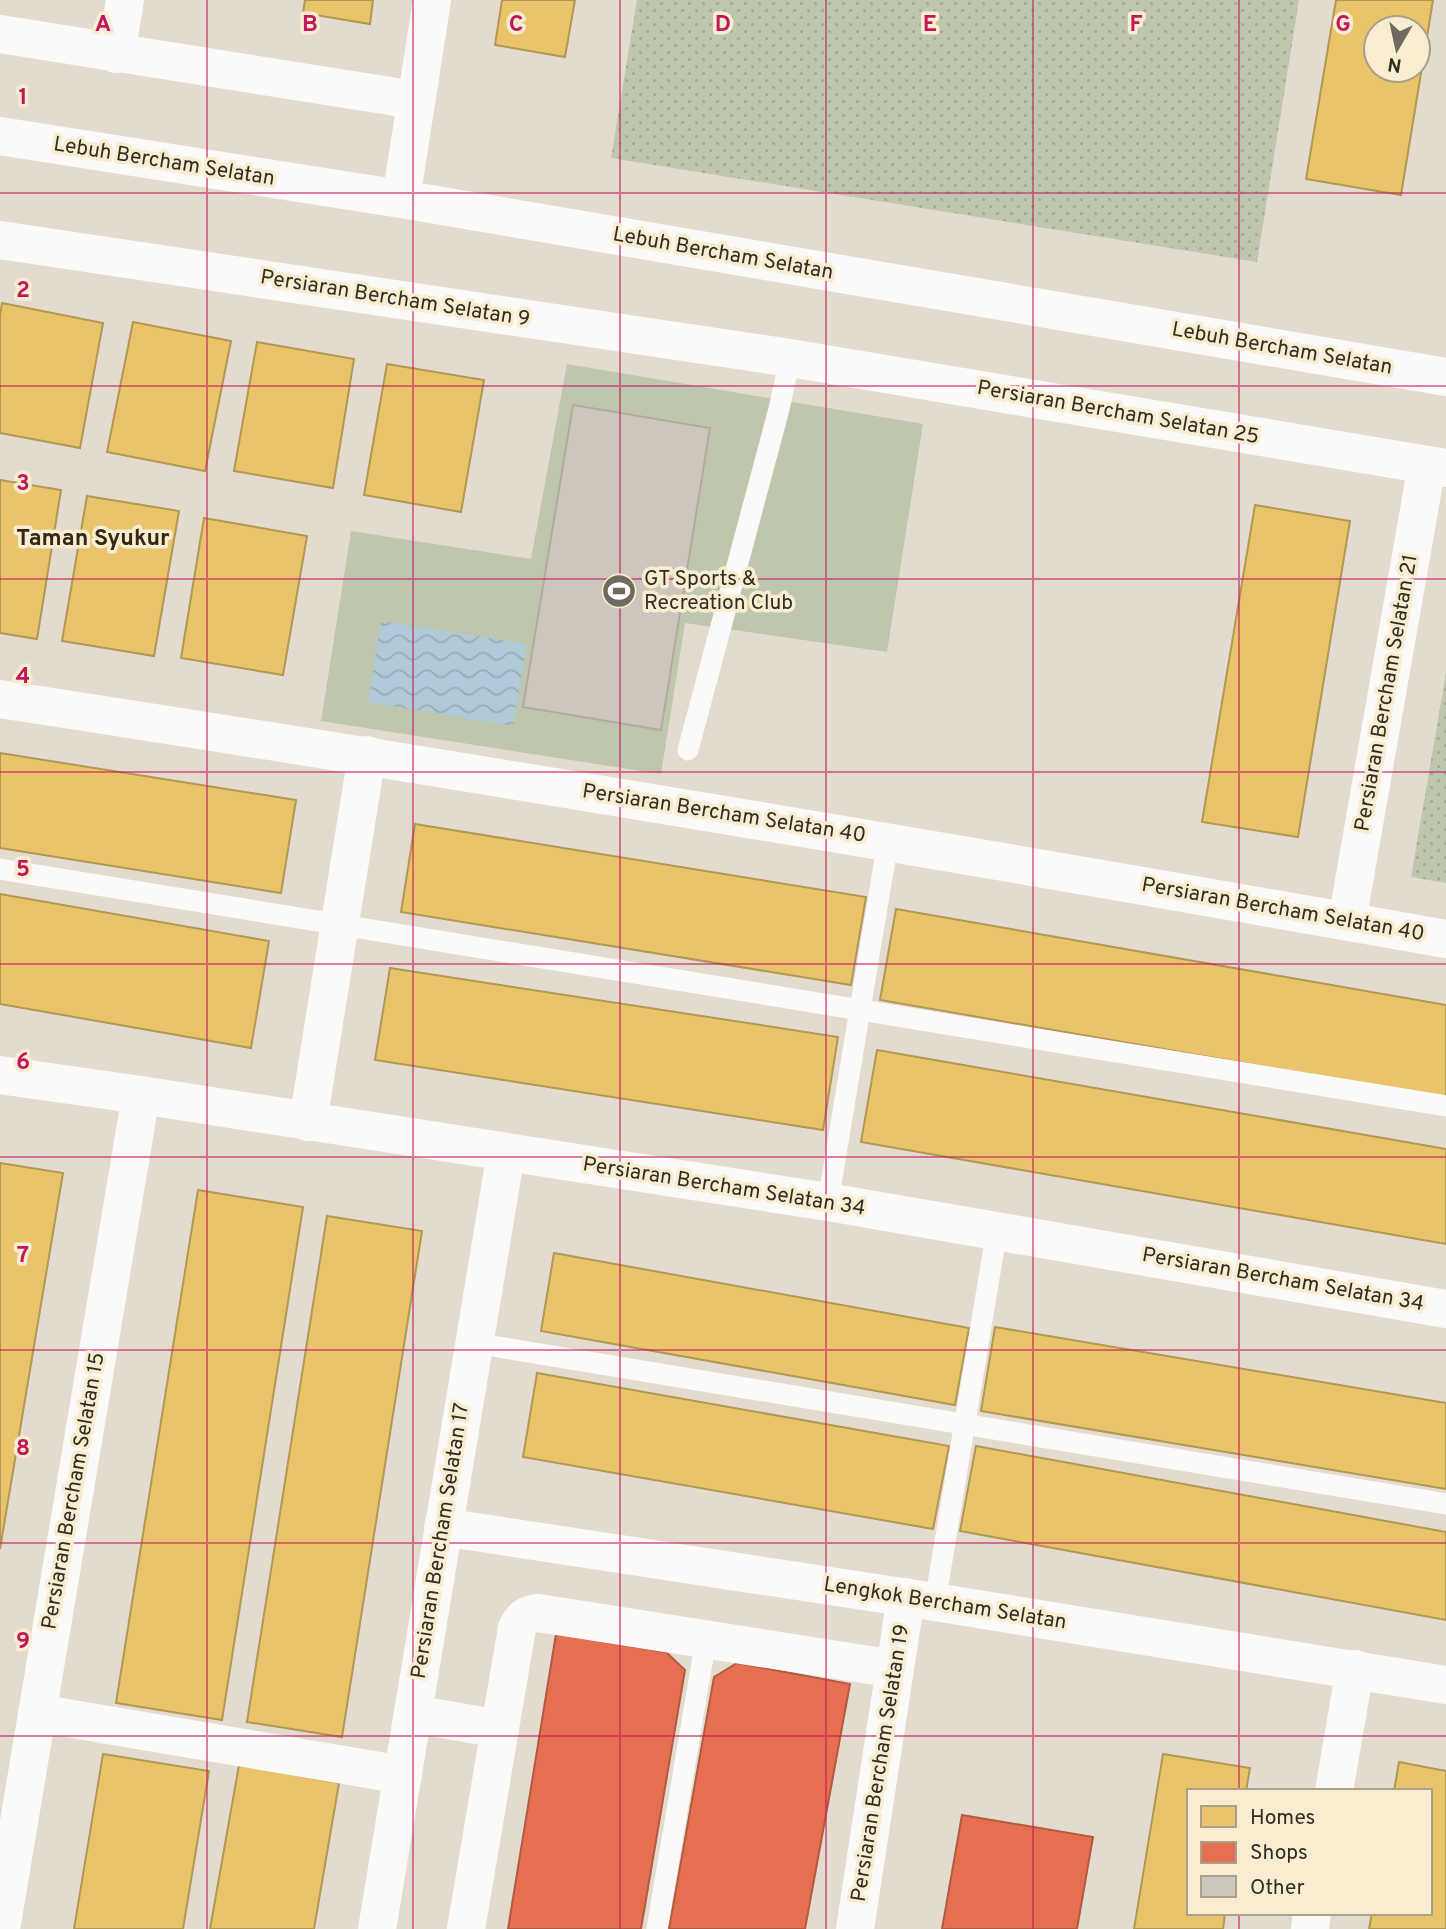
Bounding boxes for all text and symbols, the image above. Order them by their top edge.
text: A [95,11,111,40]
text: B [302,11,318,40]
text: C [509,11,523,40]
text: D [715,11,731,40]
text: E [923,11,937,40]
text: F [1129,11,1143,40]
text: G [1335,11,1351,40]
north arrow [1362,14,1432,84]
text: N [1386,51,1403,77]
text: 1 [18,84,28,113]
street label: Lebuh Bercham Selatan [51,131,277,193]
street label: Lebuh Bercham Selatan [611,221,835,287]
street label: Persiaran Bercham Selatan 9 [258,264,532,334]
text: 2 [16,277,30,306]
street label: Lebuh Bercham Selatan [1170,316,1394,382]
street label: Persiaran Bercham Selatan 25 [975,375,1261,451]
text: 3 [16,470,30,499]
district label: Taman Syukur [16,525,170,554]
street label: Persiaran Bercham Selatan 21 [1349,552,1425,834]
place label: GT Sports & Recreation Club [644,566,793,617]
sports icon: GT Sports & Recreation Club [600,572,638,610]
text: 4 [16,663,30,692]
street label: Persiaran Bercham Selatan 40 [580,778,868,850]
text: 5 [16,856,30,885]
street label: Persiaran Bercham Selatan 40 [1139,872,1427,948]
text: 6 [16,1049,30,1078]
street label: Persiaran Bercham Selatan 34 [581,1151,867,1223]
text: 7 [17,1242,29,1271]
street label: Persiaran Bercham Selatan 34 [1140,1242,1426,1318]
street label: Persiaran Bercham Selatan 15 [36,1350,112,1632]
street label: Persiaran Bercham Selatan 17 [406,1401,476,1681]
text: 8 [16,1435,30,1464]
street label: Lengkok Bercham Selatan [822,1571,1068,1637]
street label: Persiaran Bercham Selatan 19 [846,1622,916,1904]
text: 9 [16,1628,30,1657]
legend [1187,1789,1432,1915]
text: Homes [1250,1805,1315,1832]
text: Shops [1250,1840,1308,1867]
text: Other [1250,1875,1305,1902]

